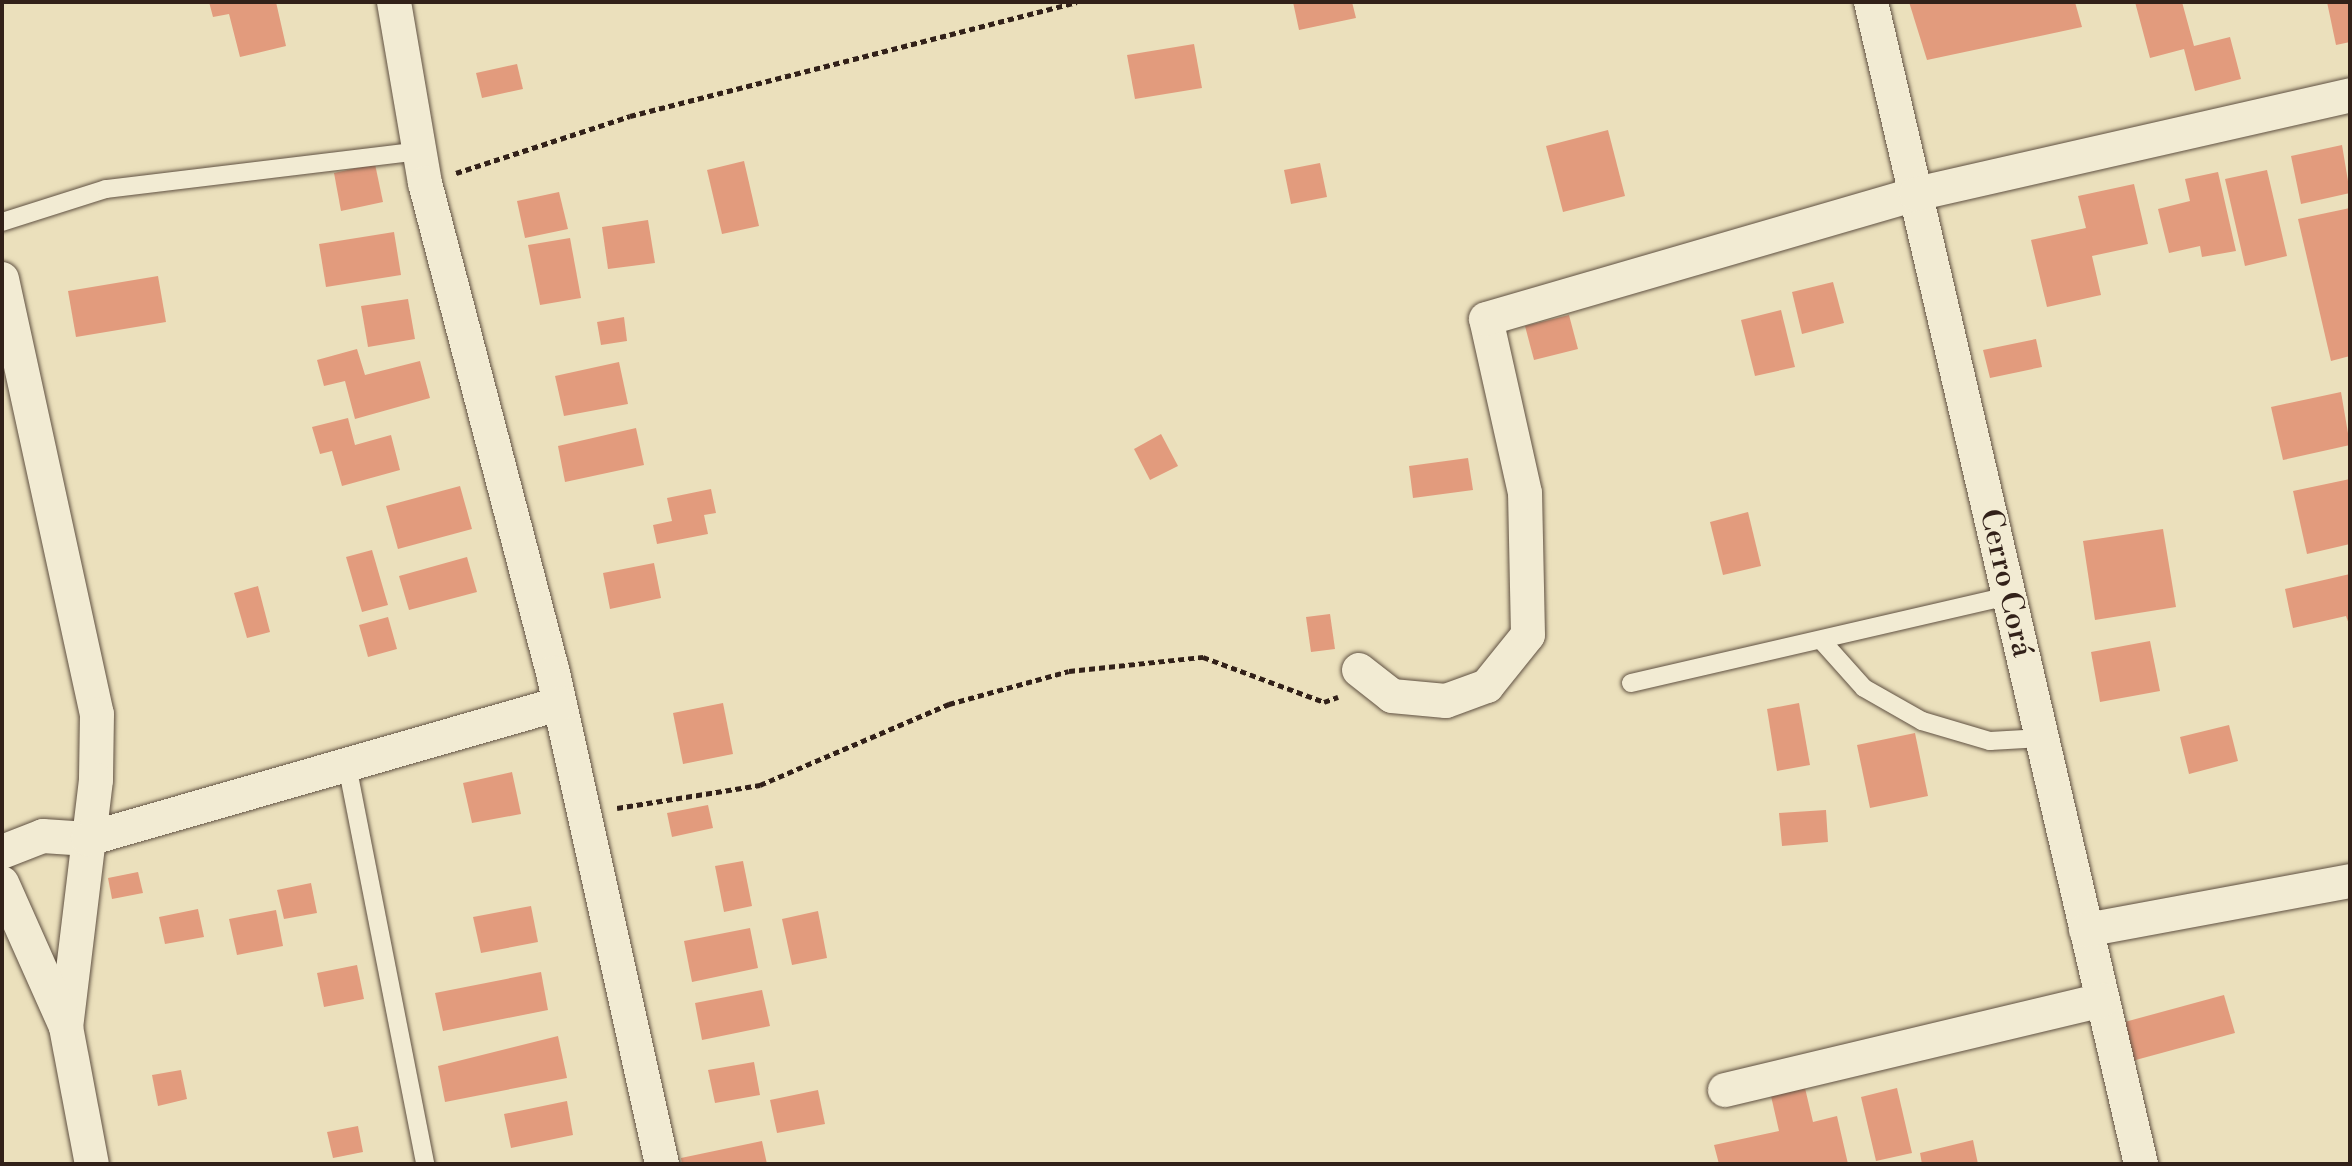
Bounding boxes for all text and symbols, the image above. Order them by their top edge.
street label: Cerro Corá [1972,506,2040,660]

